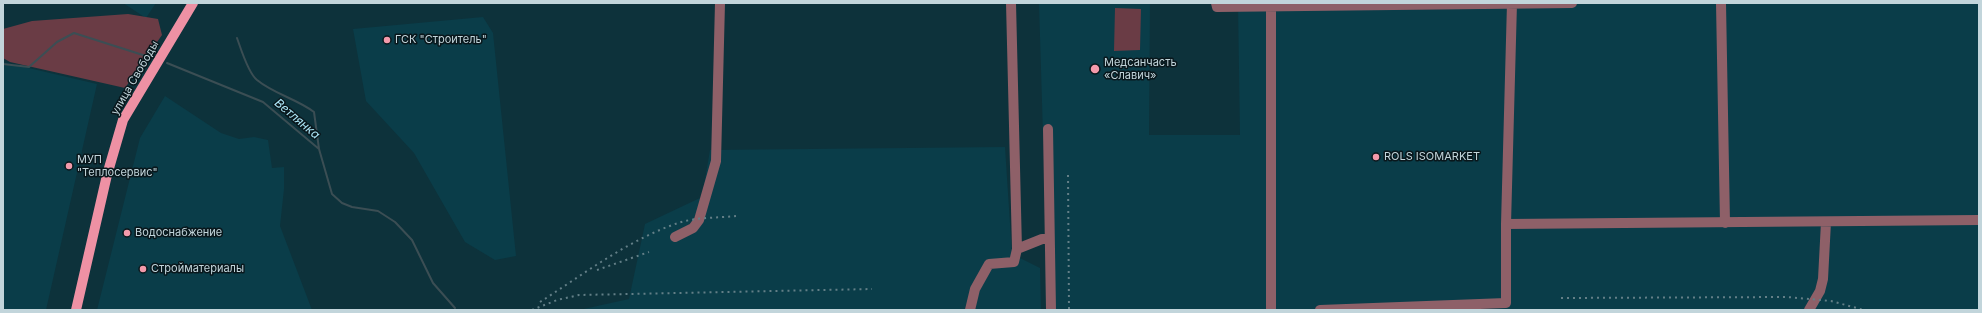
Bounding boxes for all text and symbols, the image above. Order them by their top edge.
place label: ГСК "Строитель" [395,33,487,47]
marker: ГСК "Строитель" [382,35,392,45]
street label: улица Свободы [108,39,162,117]
place label: Медсанчасть «Славич» [1104,56,1177,82]
marker: Медсанчасть «Славич» [1089,63,1101,75]
water label: Ветлянка [271,96,323,142]
place label: ROLS ISOMARKET [1384,150,1480,164]
marker: ROLS ISOMARKET [1371,152,1381,162]
place label: МУП "Теплосервис" [77,153,158,179]
marker: МУП "Теплосервис" [64,161,74,171]
place label: Водоснабжение [135,226,222,240]
marker: Водоснабжение [122,228,132,238]
place label: Стройматериалы [151,262,244,276]
marker: Стройматериалы [138,264,148,274]

